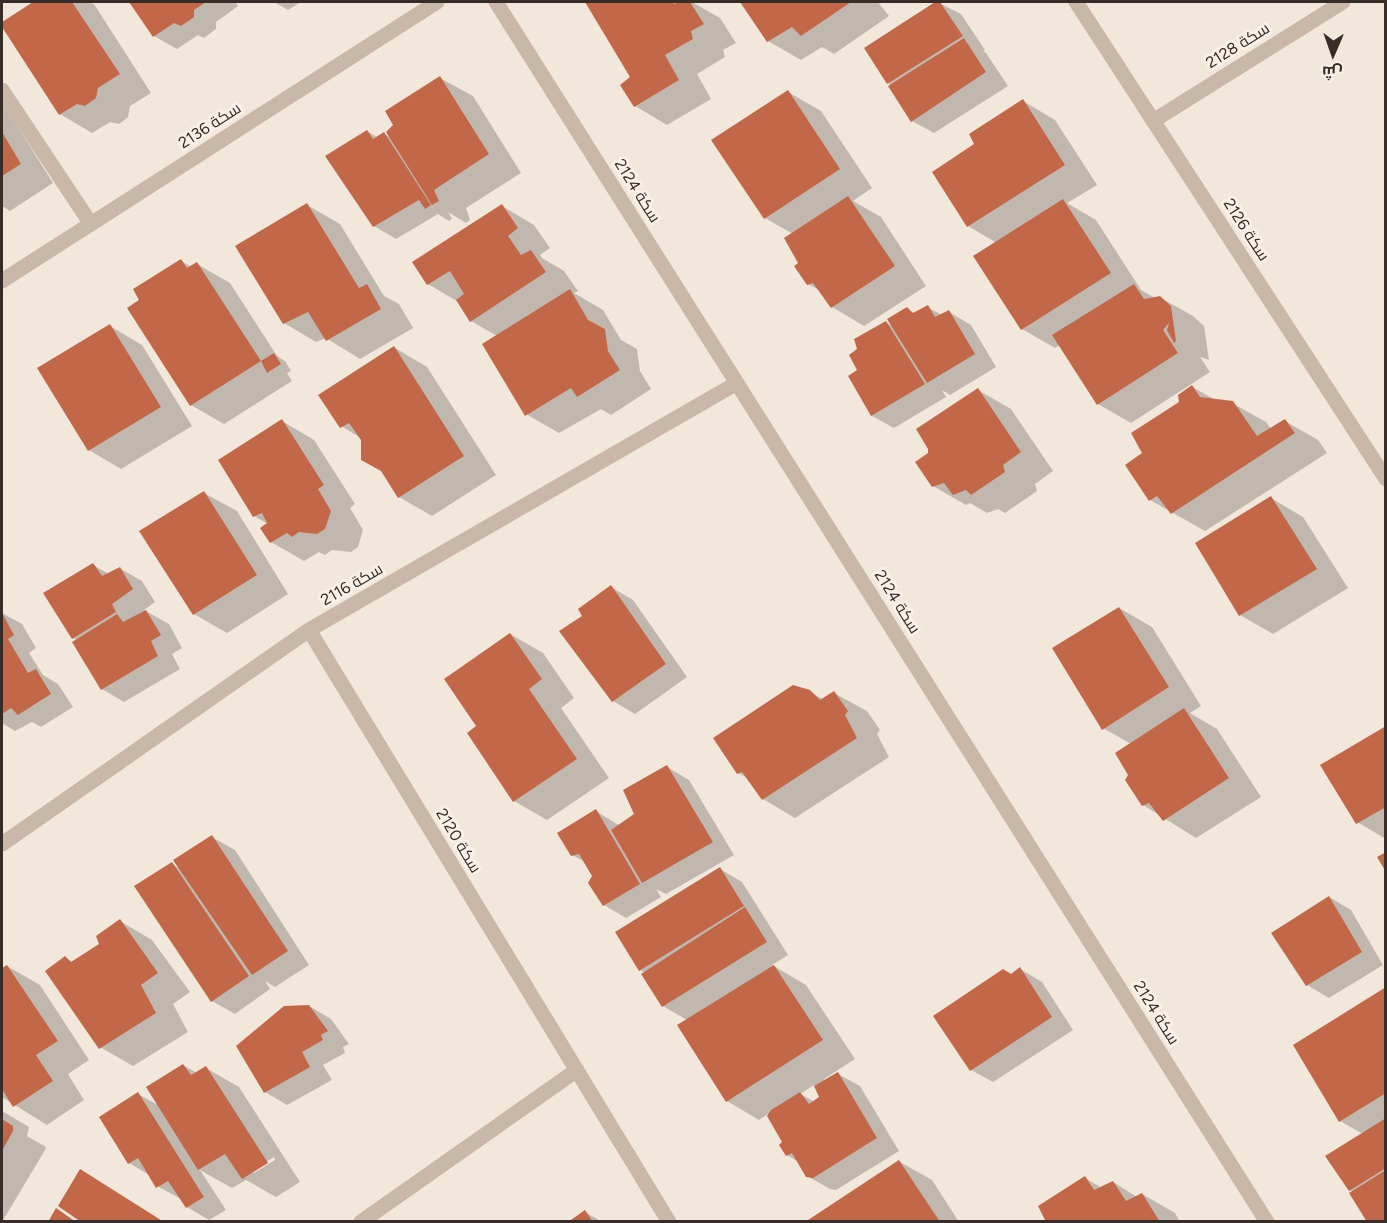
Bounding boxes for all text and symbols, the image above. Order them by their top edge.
street label: سكة 2128 [1203,19,1273,73]
north arrow [1303,24,1363,84]
text: ش [1322,63,1343,82]
street label: سكة 2136 [175,99,245,153]
street label: سكة 2124 [610,156,664,226]
street label: سكة 2126 [1219,195,1273,265]
street label: سكة 2116 [318,560,386,610]
street label: سكة 2124 [870,567,924,637]
street label: سكة 2120 [431,805,485,877]
street label: سكة 2124 [1129,978,1183,1048]

